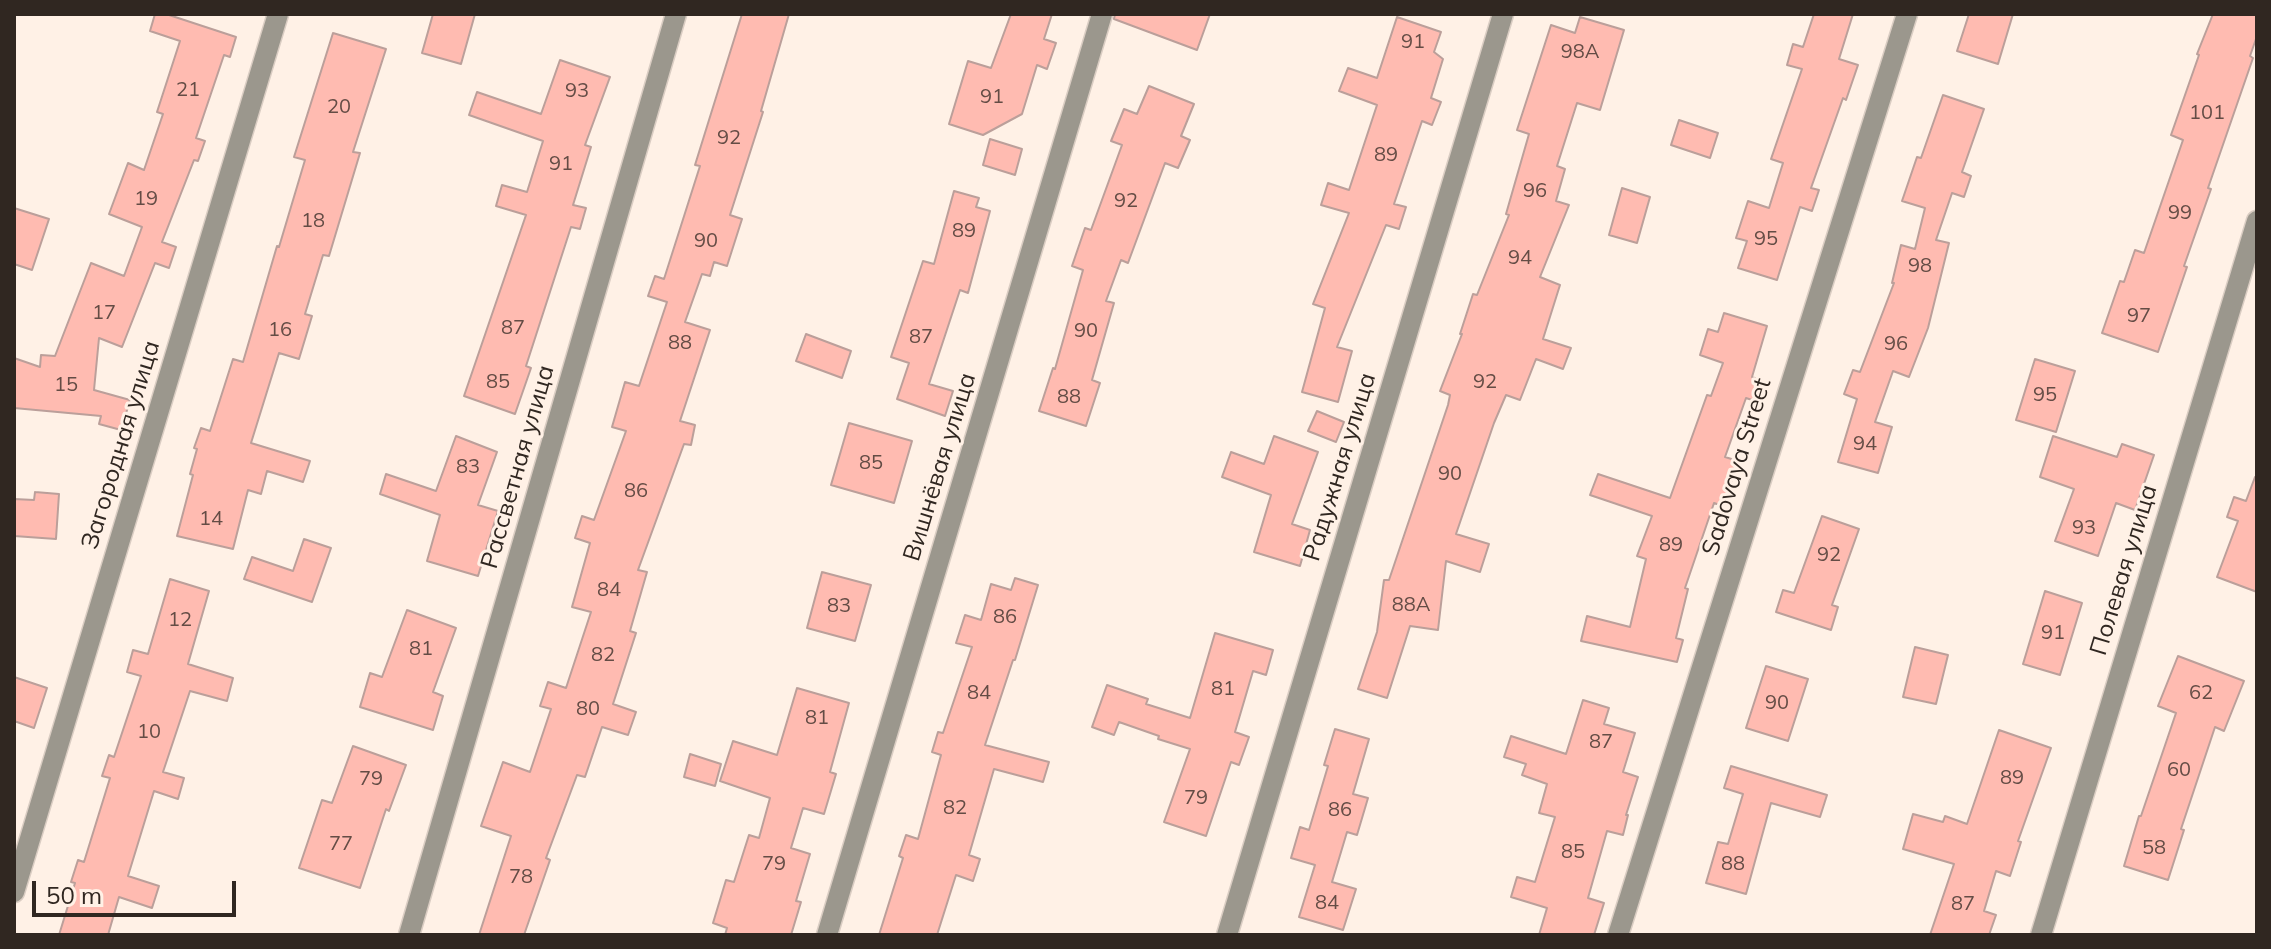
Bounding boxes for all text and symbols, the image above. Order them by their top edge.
house number: 91 [1401,30,1425,54]
house number: 98А [1561,40,1599,64]
house number: 21 [176,78,200,102]
house number: 93 [565,79,589,103]
house number: 91 [980,85,1004,109]
house number: 20 [327,95,351,119]
house number: 101 [2189,101,2225,125]
house number: 92 [717,126,741,150]
house number: 89 [1374,143,1398,167]
house number: 91 [549,152,573,176]
house number: 96 [1523,179,1547,203]
house number: 19 [134,187,158,211]
house number: 92 [1114,189,1138,213]
house number: 99 [2168,201,2192,225]
house number: 18 [301,209,325,233]
house number: 89 [952,219,976,243]
house number: 95 [1754,227,1778,251]
house number: 90 [694,229,718,253]
house number: 94 [1508,246,1532,270]
house number: 98 [1908,254,1932,278]
house number: 17 [92,301,116,325]
house number: 97 [2127,304,2151,328]
house number: 87 [501,316,525,340]
house number: 16 [268,318,292,342]
house number: 90 [1074,319,1098,343]
house number: 87 [909,325,933,349]
house number: 88 [668,331,692,355]
house number: 96 [1884,332,1908,356]
street label: Загородная улица [76,337,166,553]
street label: Рассветная улица [475,362,561,572]
street label: Вишнёвая улица [898,369,982,565]
street label: Радужная улица [1298,369,1382,565]
house number: 85 [486,370,510,394]
house number: 92 [1473,370,1497,394]
house number: 15 [54,373,78,397]
street label: Sadovaya Street [1696,375,1778,559]
house number: 95 [2033,383,2057,407]
house number: 88 [1057,385,1081,409]
house number: 94 [1853,432,1877,456]
house number: 85 [859,451,883,475]
house number: 83 [456,455,480,479]
house number: 90 [1438,462,1462,486]
house number: 86 [624,479,648,503]
street label: Полевая улица [2084,481,2164,659]
house number: 14 [199,507,223,531]
house number: 93 [2072,516,2096,540]
house number: 89 [1659,533,1683,557]
house number: 92 [1817,543,1841,567]
house number: 84 [597,578,621,602]
house number: 88А [1392,593,1430,617]
house number: 83 [827,594,851,618]
house number: 86 [993,605,1017,629]
house number: 12 [168,608,192,632]
house number: 91 [2041,621,2065,645]
house number: 81 [409,637,433,661]
house number: 82 [591,643,615,667]
house number: 81 [1211,677,1235,701]
house number: 84 [967,681,991,705]
house number: 62 [2189,681,2213,705]
house number: 90 [1765,691,1789,715]
house number: 80 [576,697,600,721]
house number: 81 [805,706,829,730]
house number: 10 [137,720,161,744]
house number: 87 [1589,730,1613,754]
house number: 60 [2167,758,2191,782]
house number: 89 [2000,766,2024,790]
house number: 79 [359,767,383,791]
house number: 79 [1184,786,1208,810]
house number: 82 [943,796,967,820]
house number: 86 [1328,798,1352,822]
house number: 77 [329,832,353,856]
house number: 58 [2142,836,2166,860]
house number: 85 [1561,840,1585,864]
house number: 79 [762,852,786,876]
house number: 88 [1721,852,1745,876]
scale bar [36,865,240,915]
house number: 78 [509,865,533,889]
text: 50 m [46,880,102,910]
house number: 84 [1315,891,1339,915]
house number: 87 [1951,892,1975,916]

